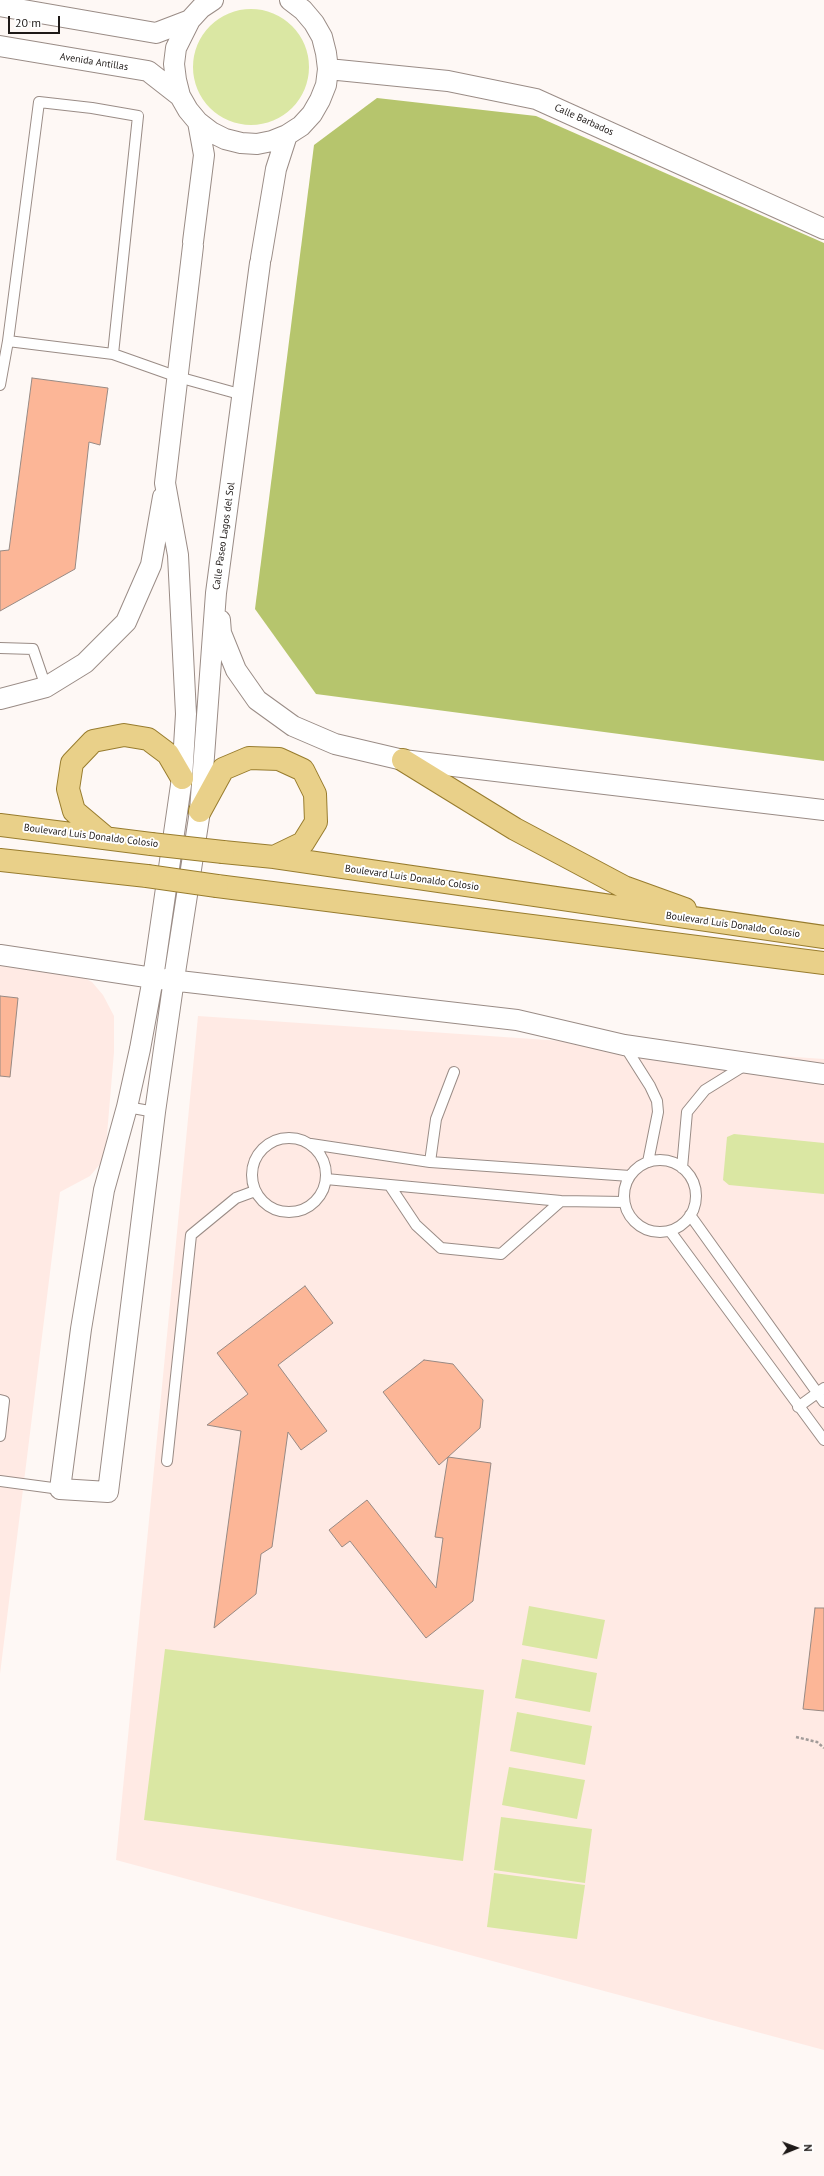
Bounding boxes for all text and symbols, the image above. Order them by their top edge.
scale bar [10,8,62,34]
text: 20 m [15,15,41,30]
street label: Avenida Antillas [59,51,129,73]
street label: Calle Barbados [553,102,615,138]
street label: Calle Paseo Lagos del Sol [210,481,238,591]
street label: Boulevard Luis Donaldo Colosio [23,822,159,850]
street label: Boulevard Luis Donaldo Colosio [344,863,480,893]
street label: Boulevard Luis Donaldo Colosio [665,910,801,940]
north arrow [776,2128,816,2168]
text: N [801,2144,815,2152]

